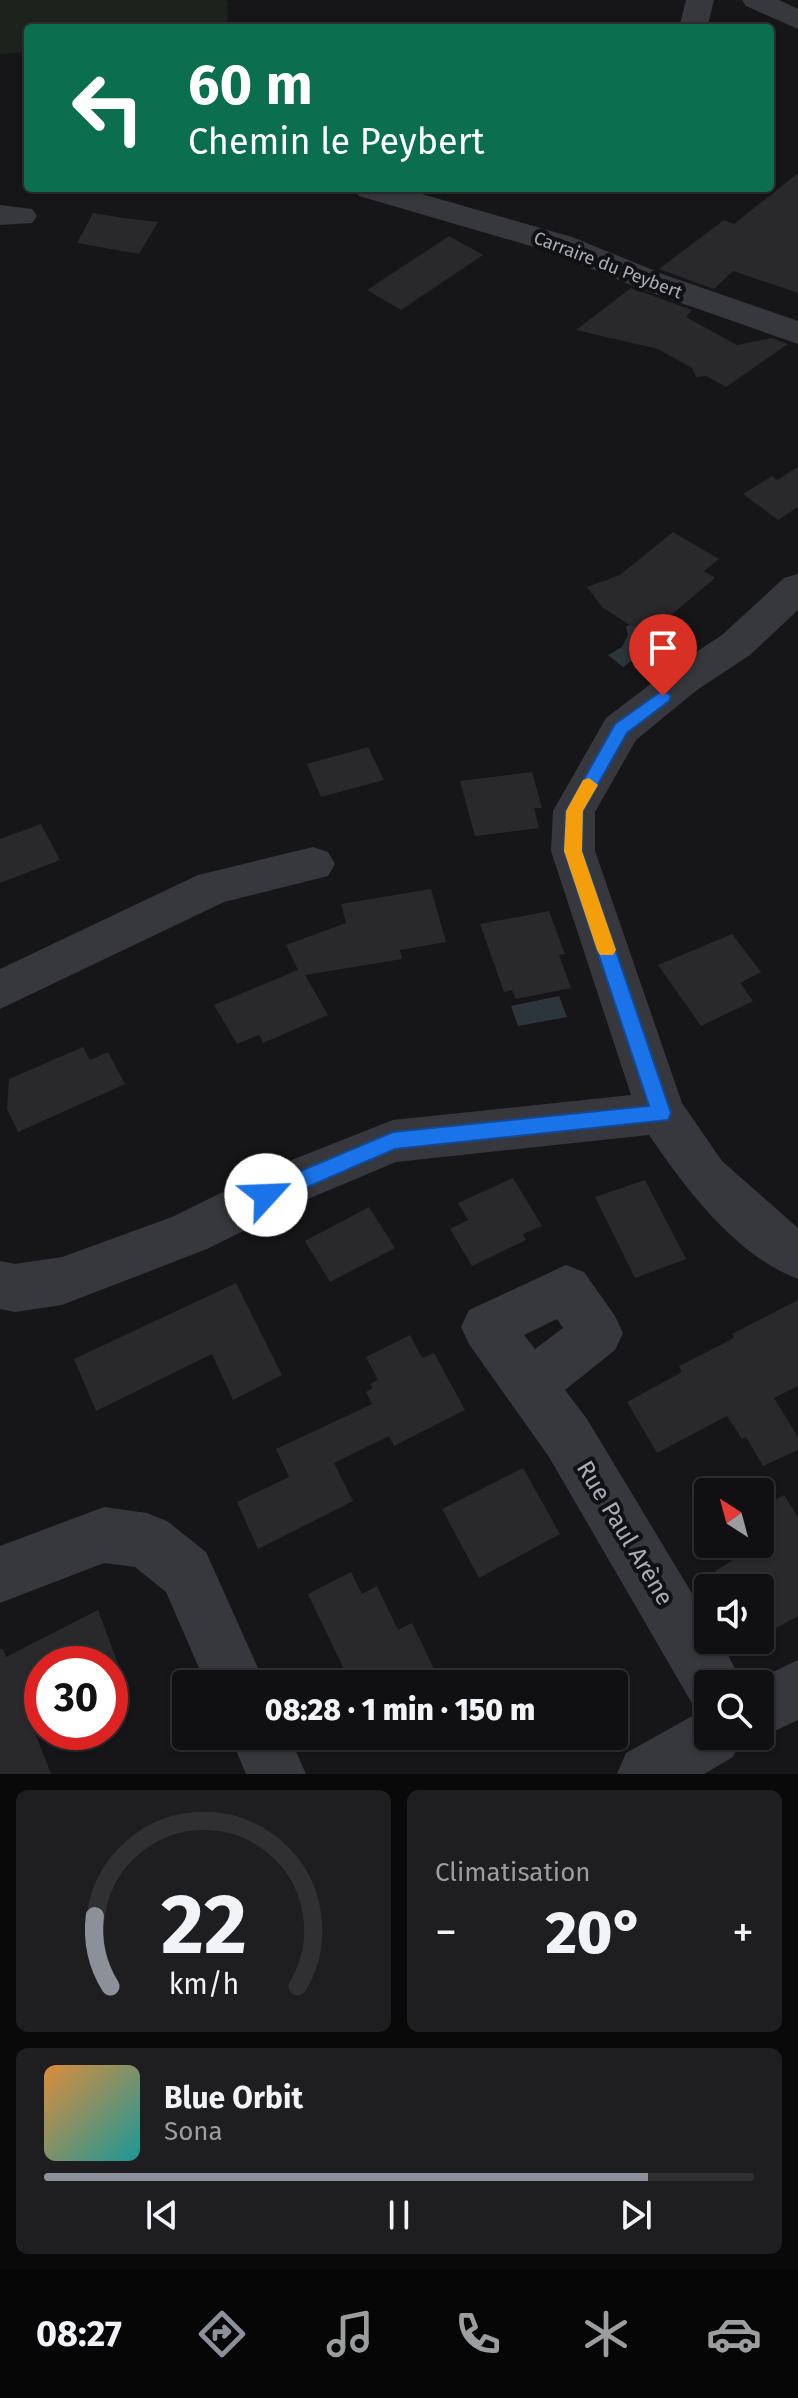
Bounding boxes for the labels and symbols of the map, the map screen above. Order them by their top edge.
street label: Carraire du Peybert [531,227,686,304]
pin [629,614,697,696]
position arrow [224,1153,308,1237]
street label: Rue Paul Arène [571,1456,679,1610]
north arrow [694,1478,774,1558]
speed limit sign: 30 [24,1646,128,1750]

